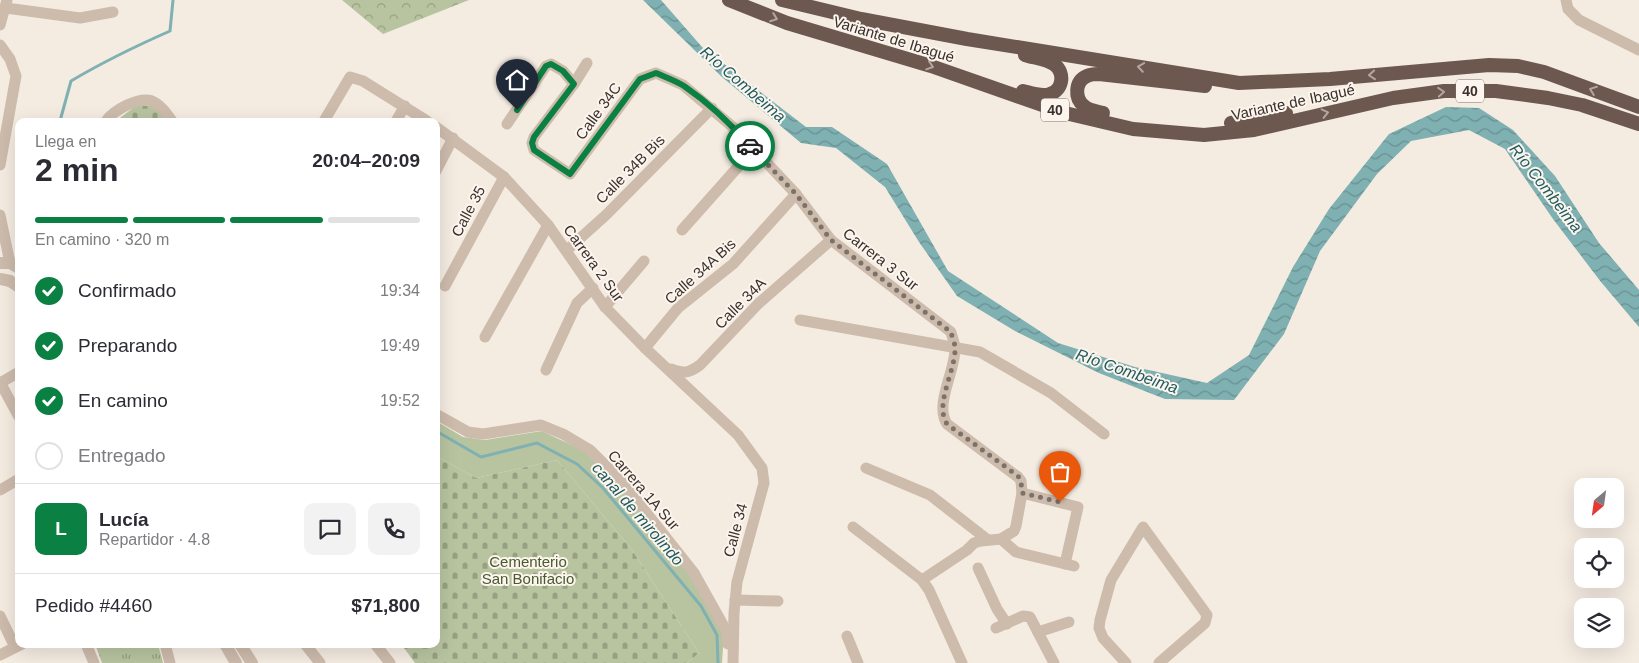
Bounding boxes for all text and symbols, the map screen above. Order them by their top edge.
one-way arrow [770,13,778,23]
street label: Variante de Ibagué [831,13,957,65]
water label: Río Combeima [697,43,789,125]
pin [496,59,538,110]
one-way arrow [925,61,933,71]
one-way arrow [1137,62,1145,73]
icon: home [503,66,531,94]
one-way arrow [1368,70,1376,81]
street label: Calle 34C [572,79,624,143]
road number: 40 [1456,80,1484,102]
street label: Variante de Ibagué [1230,81,1356,123]
one-way arrow [1590,86,1598,96]
one-way arrow [1437,87,1445,98]
road number: 40 [1041,98,1069,122]
one-way arrow [1321,108,1330,119]
courier [725,121,775,171]
street label: Calle 34B Bis [592,131,668,207]
icon: car [736,132,764,160]
text: Llega en [35,133,96,150]
water label: Río Combeima [1506,141,1586,235]
text: 20:04–20:09 [312,150,420,171]
text: 2 min [35,152,119,188]
street label: Calle 35 [448,183,488,239]
street label: Carrera 2 Sur [560,221,628,305]
street label: Carrera 3 Sur [840,224,922,294]
text: En camino · 320 m [35,231,169,248]
street label: Calle 34A Bis [661,234,739,308]
street label: Calle 34A [711,274,769,332]
icon: check [35,277,63,305]
text: Confirmado [78,280,176,301]
text: 19:34 [380,282,420,299]
icon: check [35,332,63,360]
text: Preparando [78,335,177,356]
text: 19:49 [380,337,420,354]
water label: Río Combeima [1074,346,1180,396]
icon: check [35,387,63,415]
text: En camino [78,390,168,411]
text: 19:52 [380,392,420,409]
text: Entregado [78,445,166,466]
street label: Carrera 1A Sur [605,447,683,533]
pin [1039,451,1081,502]
icon: bag [1046,458,1074,486]
water label: canal de mirolindo [589,459,687,569]
north arrow [1574,478,1624,528]
map controls [1574,478,1624,648]
street label: Calle 34 [720,501,750,559]
button: chat [304,503,356,555]
button: phone [368,503,420,555]
text: Lucía [99,509,149,530]
text: L [55,518,67,539]
text: Repartidor · 4.8 [99,531,210,548]
button: locate [1574,538,1624,588]
park label: Cementerio San Bonifacio [482,553,574,587]
text: Pedido #4460 [35,595,152,616]
text: $71,800 [351,595,420,616]
button: layers [1574,598,1624,648]

